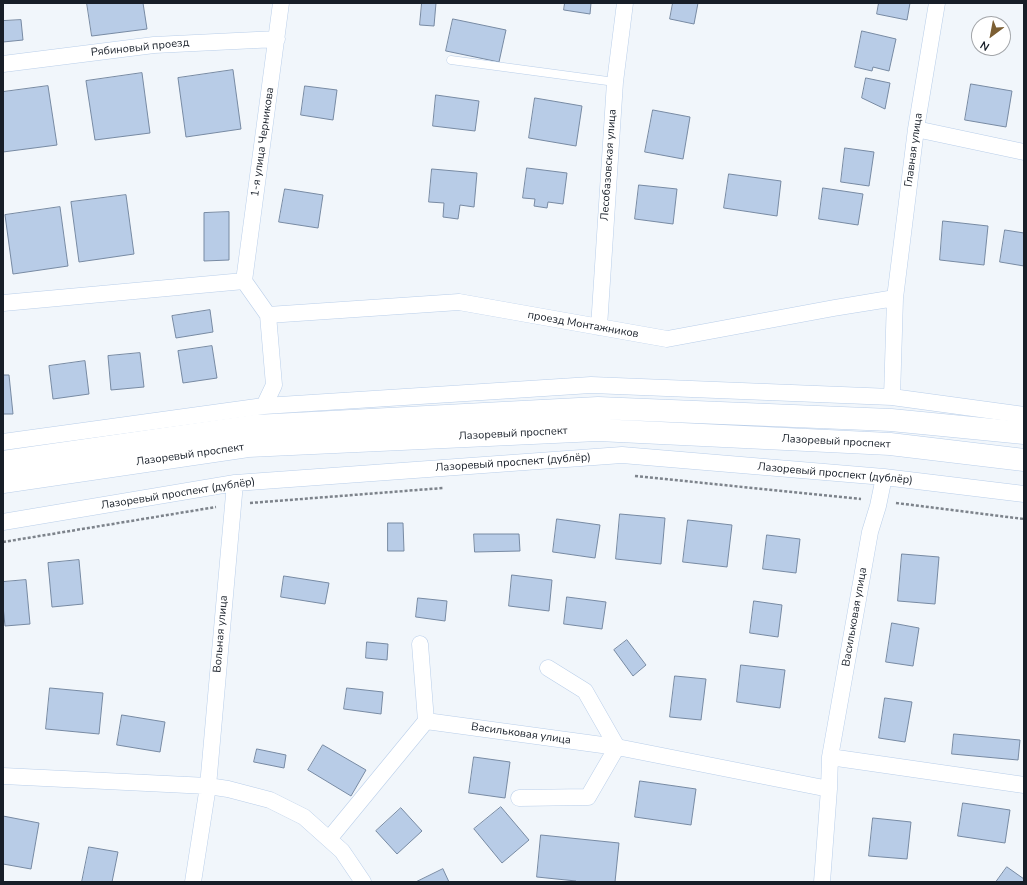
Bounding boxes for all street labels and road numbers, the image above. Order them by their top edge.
street label: Рябиновый проезд [90,36,190,60]
street label: 1-я улица Черникова [249,86,277,198]
street label: Лесобазовская улица [599,109,619,221]
street label: Главная улица [902,112,926,188]
street label: проезд Монтажников [526,309,640,341]
street label: Лазоревый проспект [458,425,568,443]
street label: Лазоревый проспект [781,433,891,451]
street label: Лазоревый проспект [135,441,245,469]
street label: Лазоревый проспект (дублёр) [435,451,591,475]
street label: Лазоревый проспект (дублёр) [757,461,913,487]
street label: Лазоревый проспект (дублёр) [100,475,256,513]
street label: Васильковая улица [840,566,870,668]
street label: Вольная улица [211,595,231,673]
street label: Васильковая улица [470,720,572,748]

